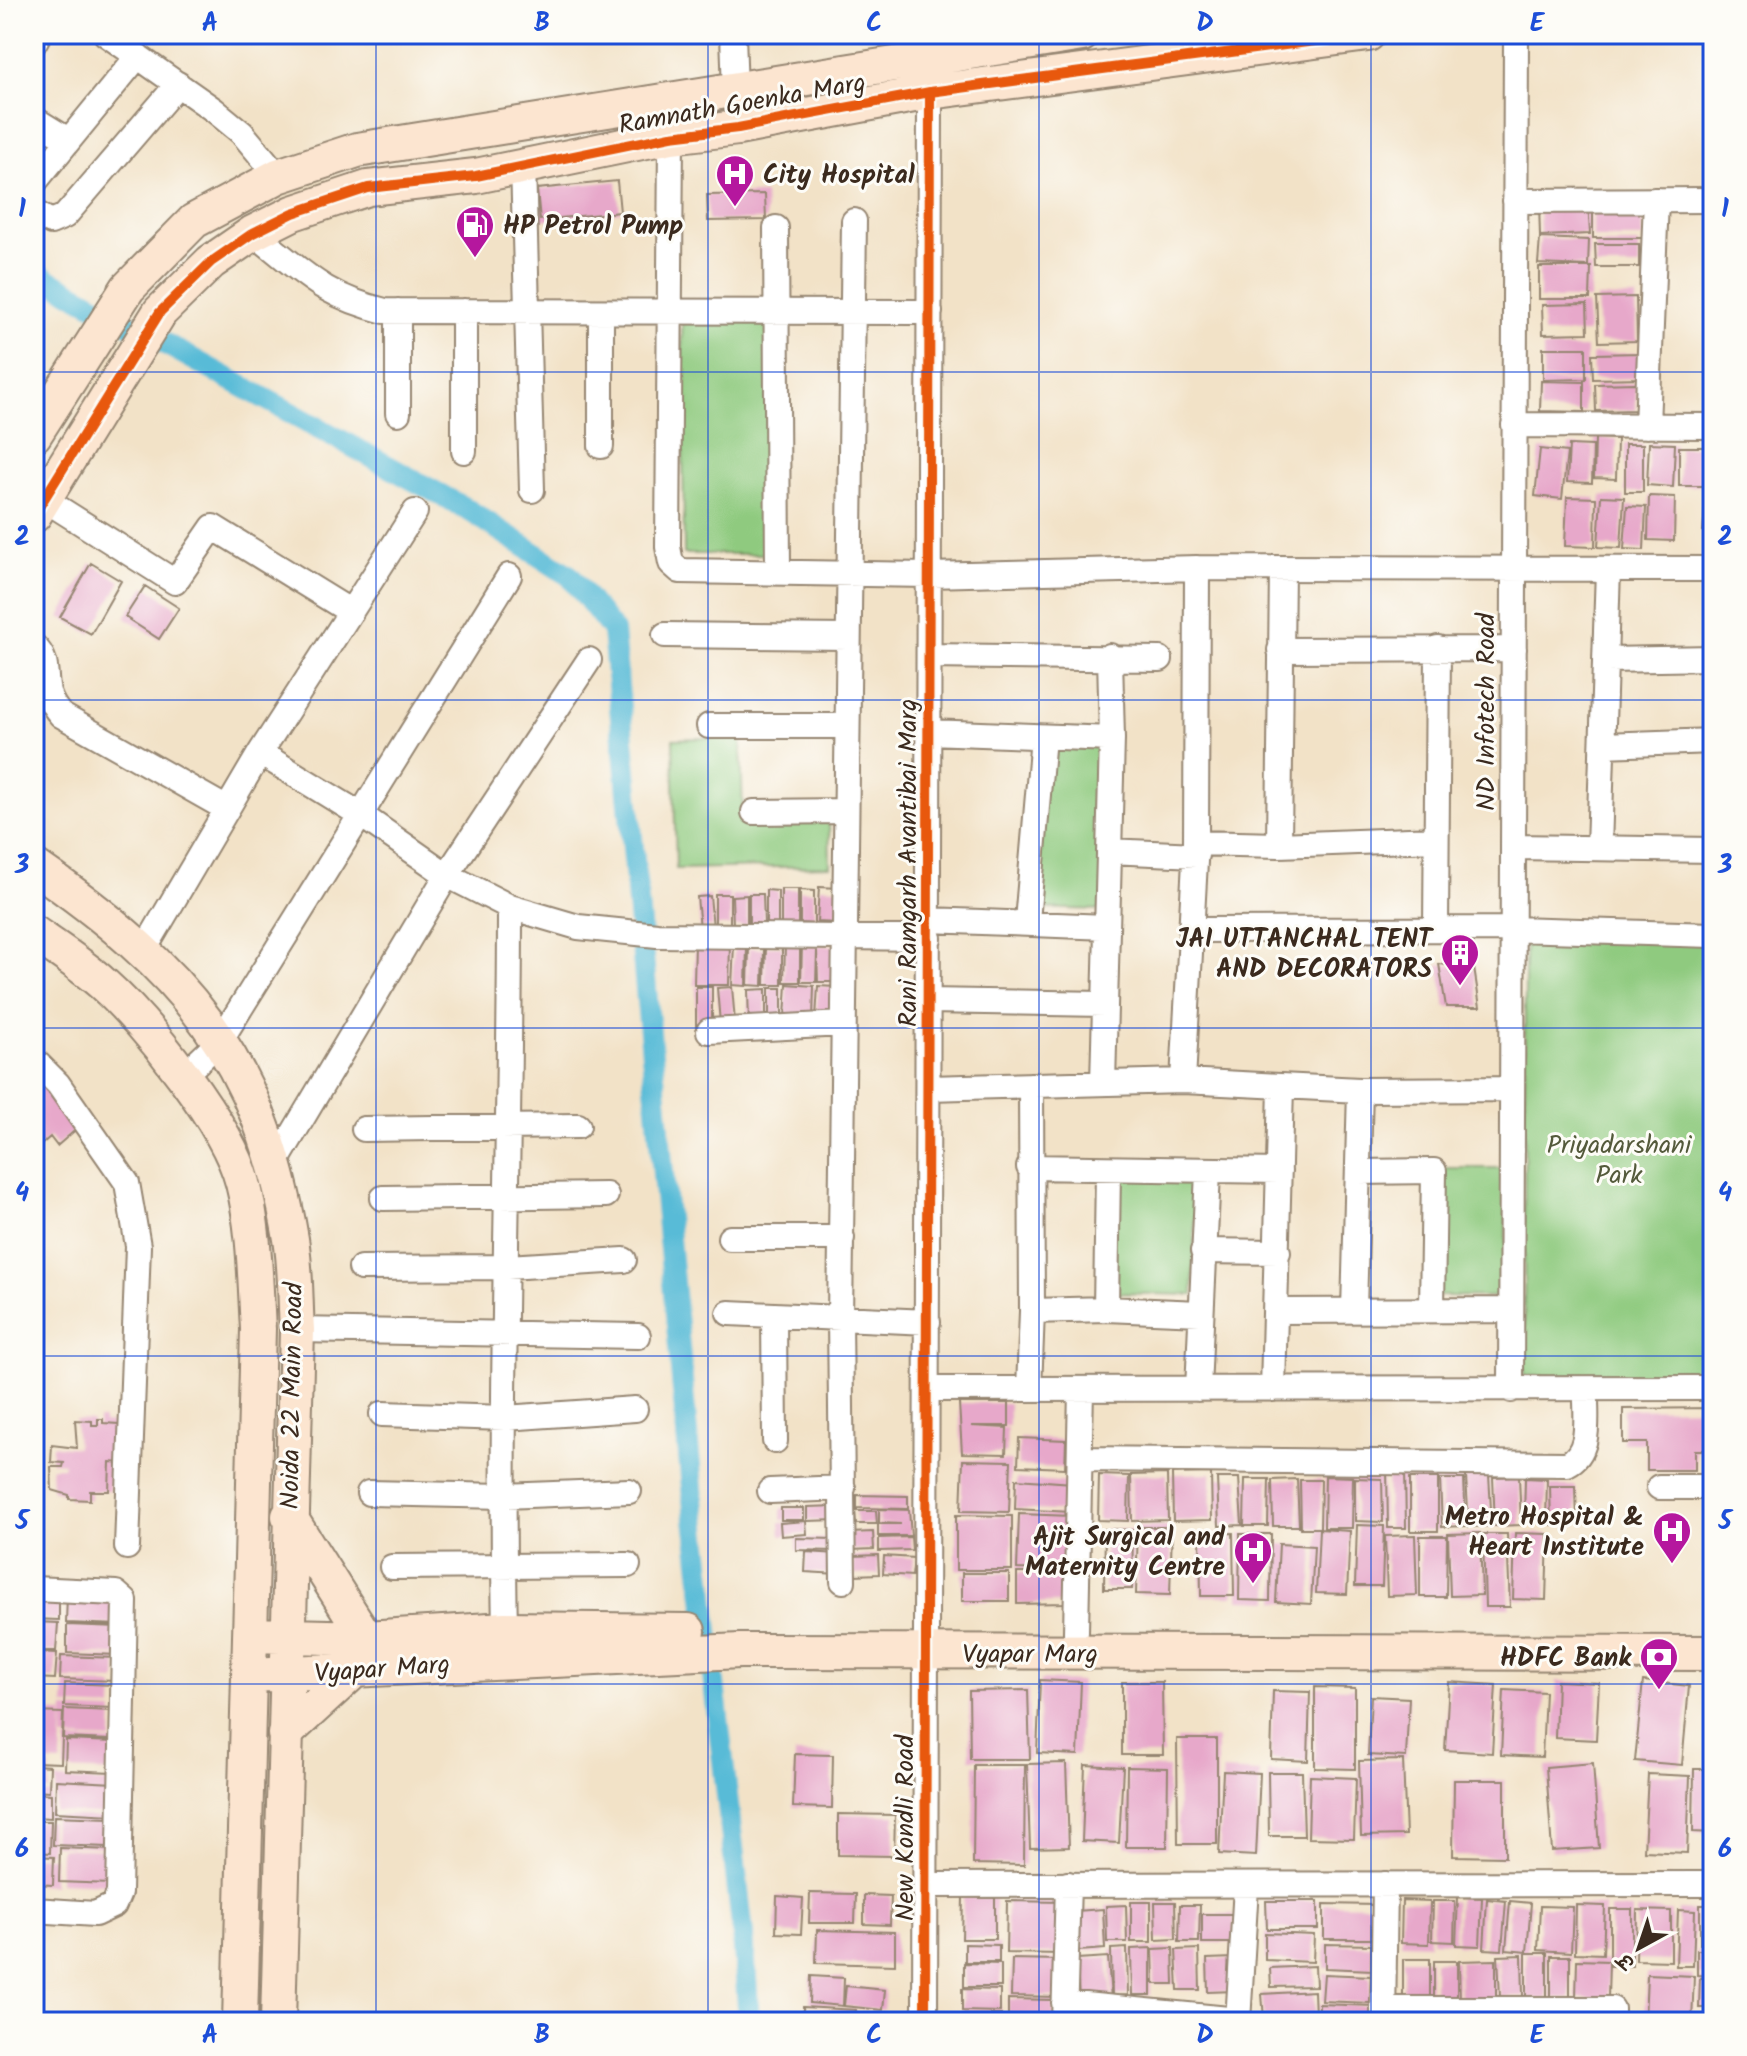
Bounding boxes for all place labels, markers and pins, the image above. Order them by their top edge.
hospital icon: City Hospital [714,153,756,208]
place label: City Hospital [763,155,915,197]
fuel station icon: HP Petrol Pump [454,204,496,259]
place label: HP Petrol Pump [503,206,683,248]
place label: JAI UTTANCHAL TENT AND DECORATORS [1176,919,1435,991]
building icon: JAI UTTANCHAL TENT AND DECORATORS [1439,932,1481,987]
place label: Metro Hospital & Heart Institute [1445,1497,1644,1569]
hospital icon: Metro Hospital & Heart Institute [1651,1510,1693,1565]
place label: Ajit Surgical and Maternity Centre [1025,1517,1226,1589]
hospital icon: Ajit Surgical and Maternity Centre [1232,1530,1274,1585]
bank icon: HDFC Bank [1638,1636,1680,1691]
place label: HDFC Bank [1500,1638,1632,1680]

